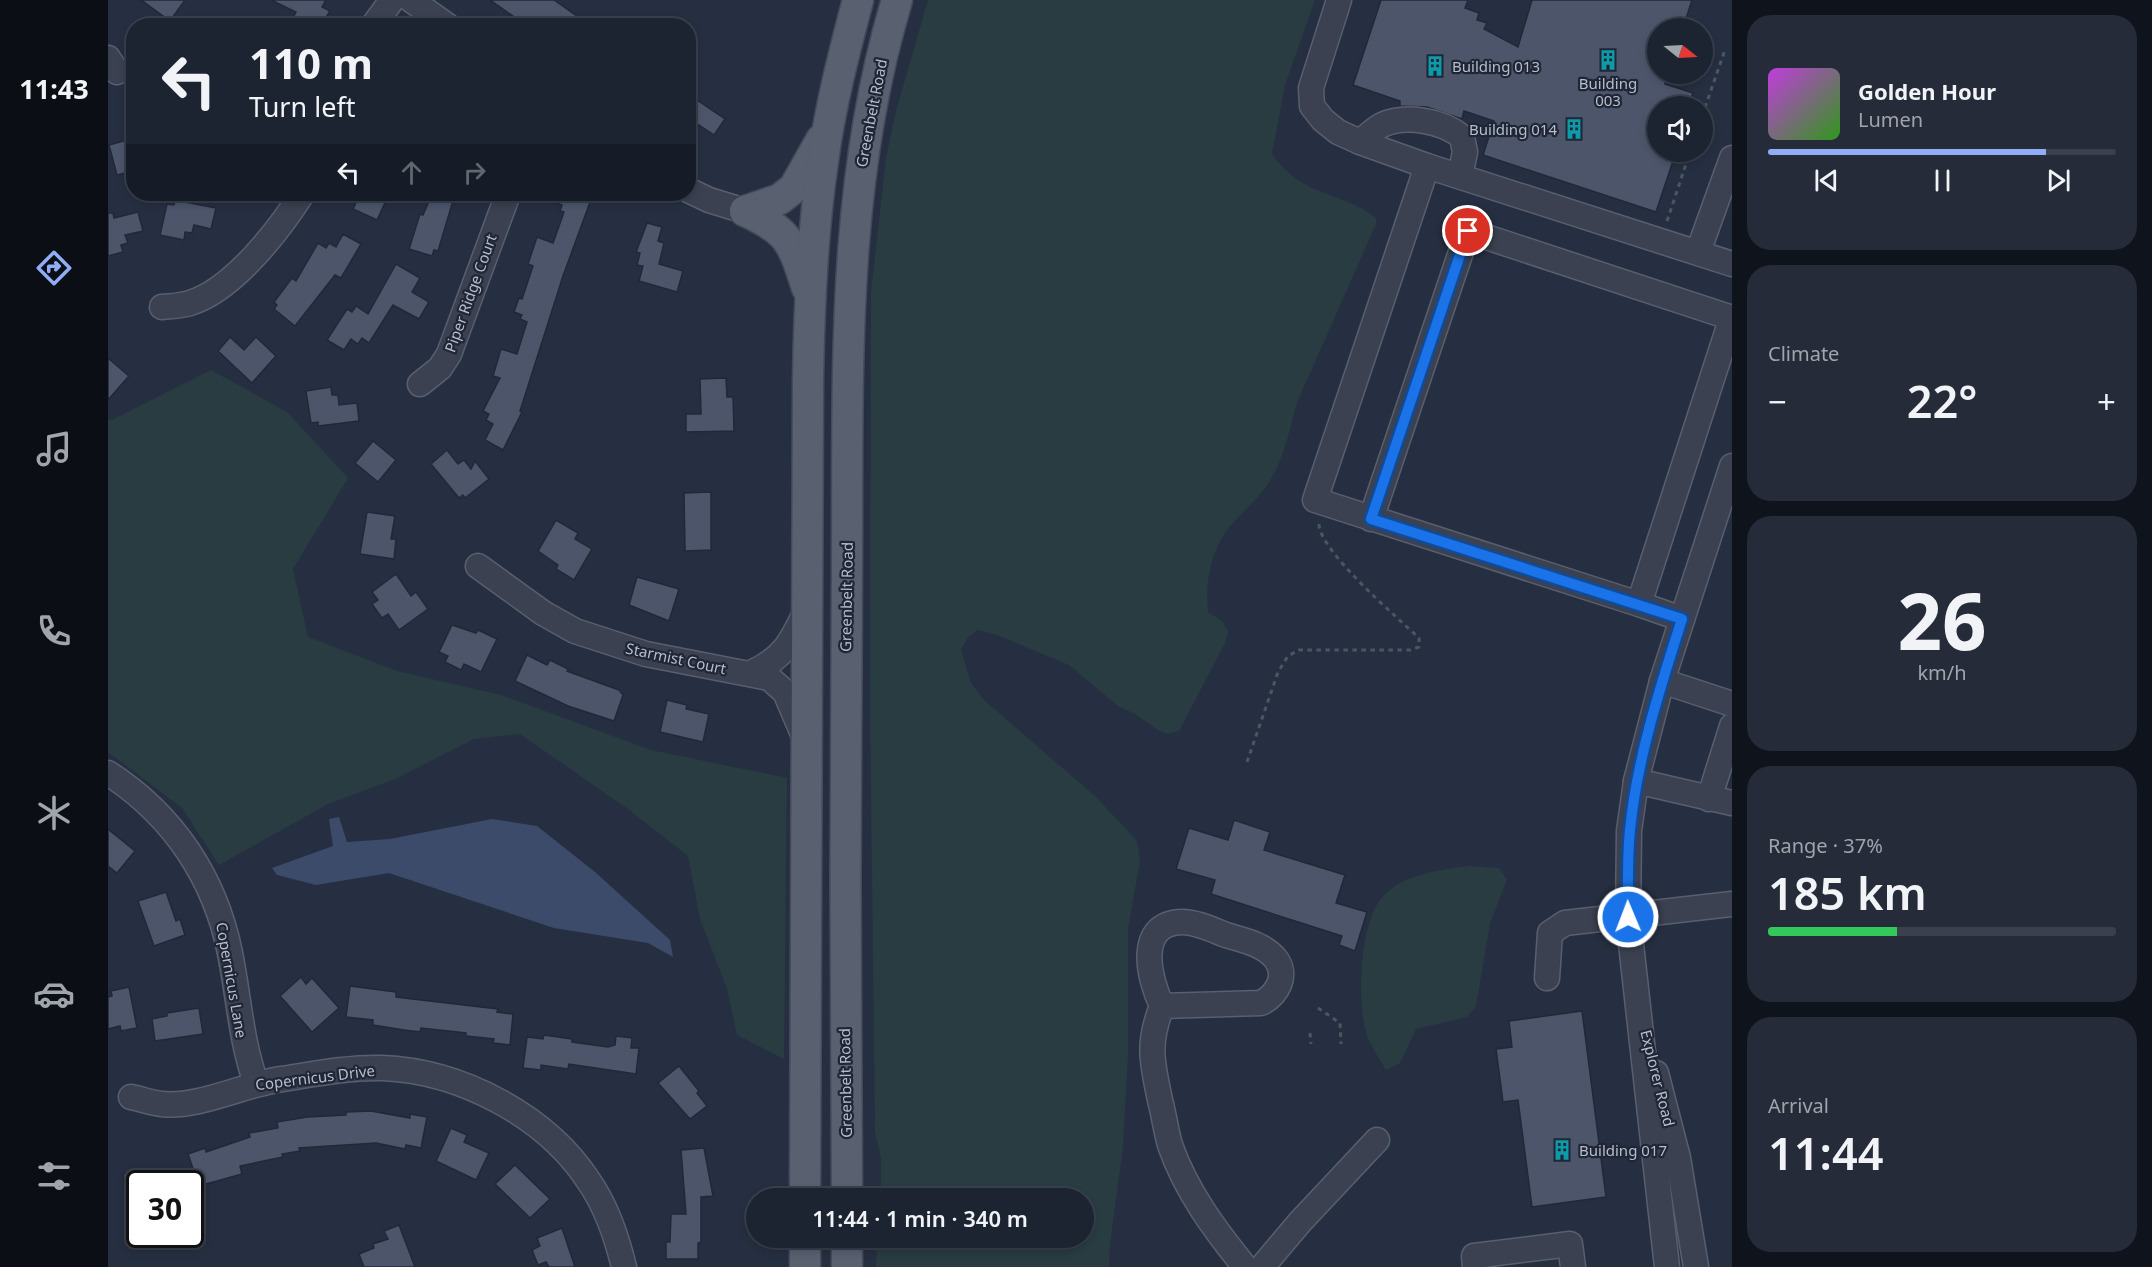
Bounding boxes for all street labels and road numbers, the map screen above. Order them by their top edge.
street label: Greenbelt Road [851,57,891,169]
street label: Piper Ridge Court [439,231,501,355]
street label: Greenbelt Road [835,542,857,652]
street label: Starmist Court [624,638,729,679]
street label: Copernicus Lane [212,921,252,1039]
street label: Greenbelt Road [834,1028,856,1138]
street label: Explorer Road [1636,1028,1680,1128]
street label: Copernicus Drive [254,1060,376,1094]

